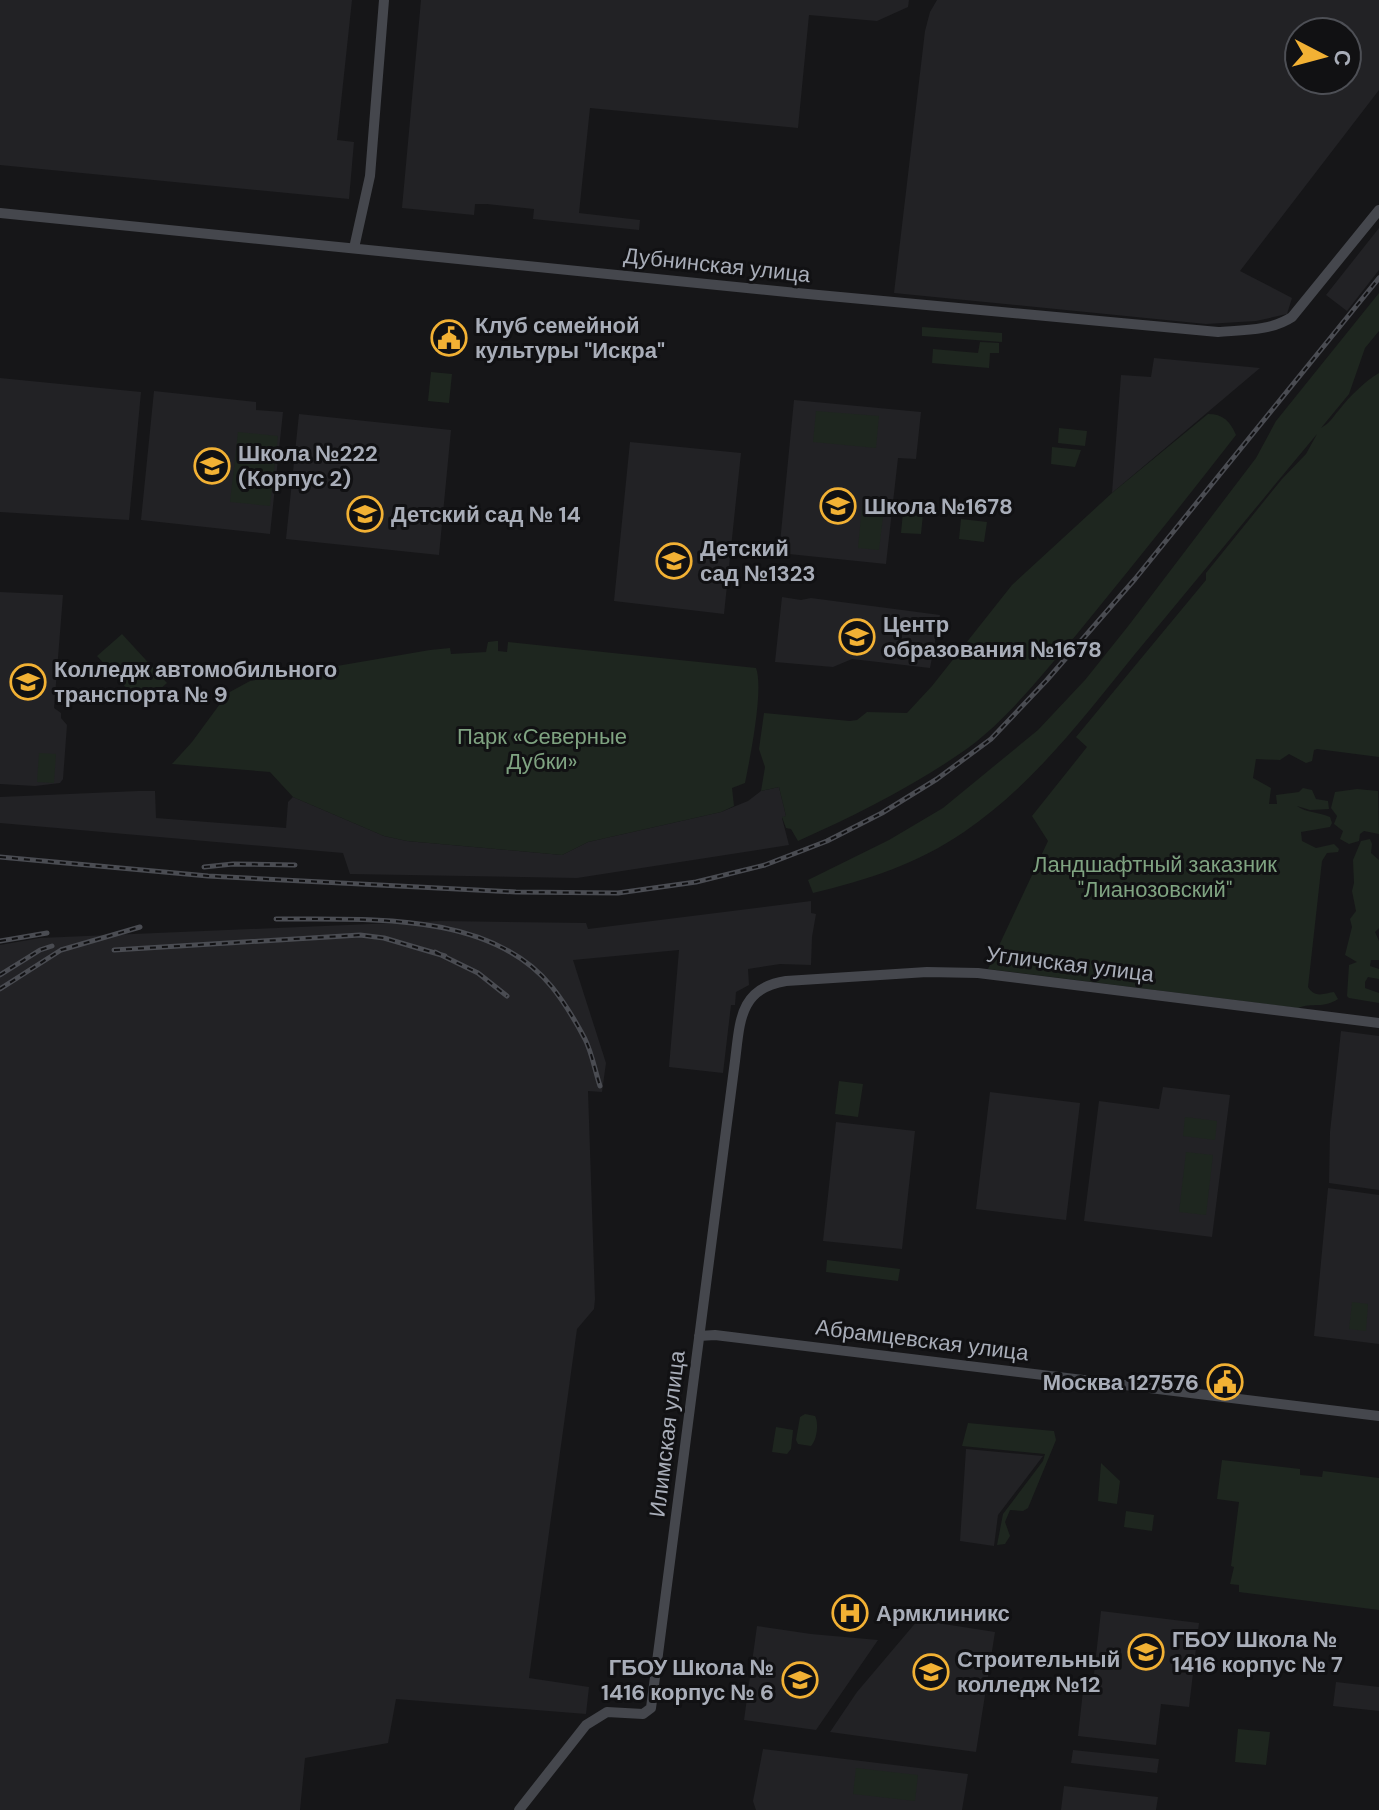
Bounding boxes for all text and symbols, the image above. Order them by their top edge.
north arrow [1283,16,1363,96]
text: С [1327,49,1358,68]
street label: Дубнинская улица [622,241,812,289]
place label: Клуб семейной культуры "Искра" [475,311,665,365]
public building icon: Клуб семейной культуры "Искра" [430,319,468,357]
place label: Школа №222 (Корпус 2) [238,439,378,493]
school or university icon: Школа №222 (Корпус 2) [193,447,231,485]
school or university icon: Школа №1678 [819,487,857,525]
place label: Школа №1678 [864,492,1013,521]
school or university icon: Детский сад № 14 [346,495,384,533]
place label: Детский сад № 14 [391,500,581,529]
place label: Детский сад №1323 [700,534,816,588]
school or university icon: Детский сад №1323 [655,542,693,580]
place label: Центр образования №1678 [883,610,1102,664]
school or university icon: Центр образования №1678 [838,618,876,656]
place label: Колледж автомобильного транспорта № 9 [54,655,337,709]
school or university icon: Колледж автомобильного транспорта № 9 [9,663,47,701]
park label: Парк «Северные Дубки» [457,722,627,776]
park label: Ландшафтный заказник "Лианозовский" [1033,850,1277,904]
street label: Угличская улица [985,939,1156,989]
street label: Абрамцевская улица [814,1313,1031,1368]
street label: Илимская улица [642,1348,692,1519]
public building icon: Москва 127576 [1206,1363,1244,1401]
place label: Москва 127576 [1043,1368,1199,1397]
hospital icon: Армклиникс [831,1594,869,1632]
place label: Армклиникс [876,1599,1010,1628]
place label: ГБОУ Школа № 1416 корпус № 7 [1172,1625,1343,1679]
school or university icon: ГБОУ Школа № 1416 корпус № 7 [1127,1633,1165,1671]
place label: Строительный колледж №12 [957,1645,1120,1699]
place label: ГБОУ Школа № 1416 корпус № 6 [601,1653,774,1707]
school or university icon: Строительный колледж №12 [912,1653,950,1691]
school or university icon: ГБОУ Школа № 1416 корпус № 6 [781,1661,819,1699]

